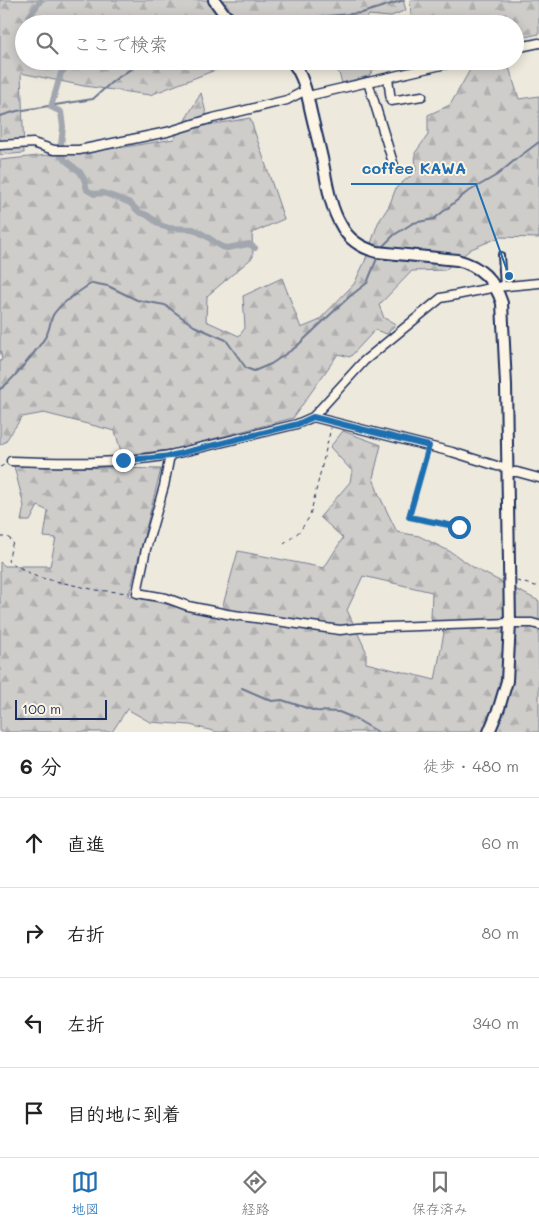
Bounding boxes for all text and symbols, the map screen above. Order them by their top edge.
search box [15,15,524,70]
icon: search [33,29,61,57]
text: ここで検索 [73,31,168,56]
callout: coffee KAWA [351,153,476,184]
text: coffee KAWA [362,157,466,178]
route end [112,449,135,472]
route start [448,516,471,539]
scale bar [15,697,108,720]
text: 100 m [22,699,61,718]
text: 6 分 [20,752,61,779]
text: 徒歩 · 480 m [423,755,519,776]
icon: ahead [20,829,48,857]
text: 直進 [67,831,105,856]
text: 60 m [482,832,519,853]
icon: right [20,919,48,947]
text: 右折 [67,921,105,946]
text: 80 m [482,922,519,943]
icon: left [20,1009,48,1037]
text: 左折 [67,1011,105,1036]
text: 340 m [472,1012,519,1033]
icon: arrive [20,1099,48,1127]
text: 目的地に到着 [67,1101,181,1126]
tab: 地図 [71,1168,99,1218]
tab: 経路 [241,1168,269,1218]
tab: 保存済み [412,1168,468,1218]

